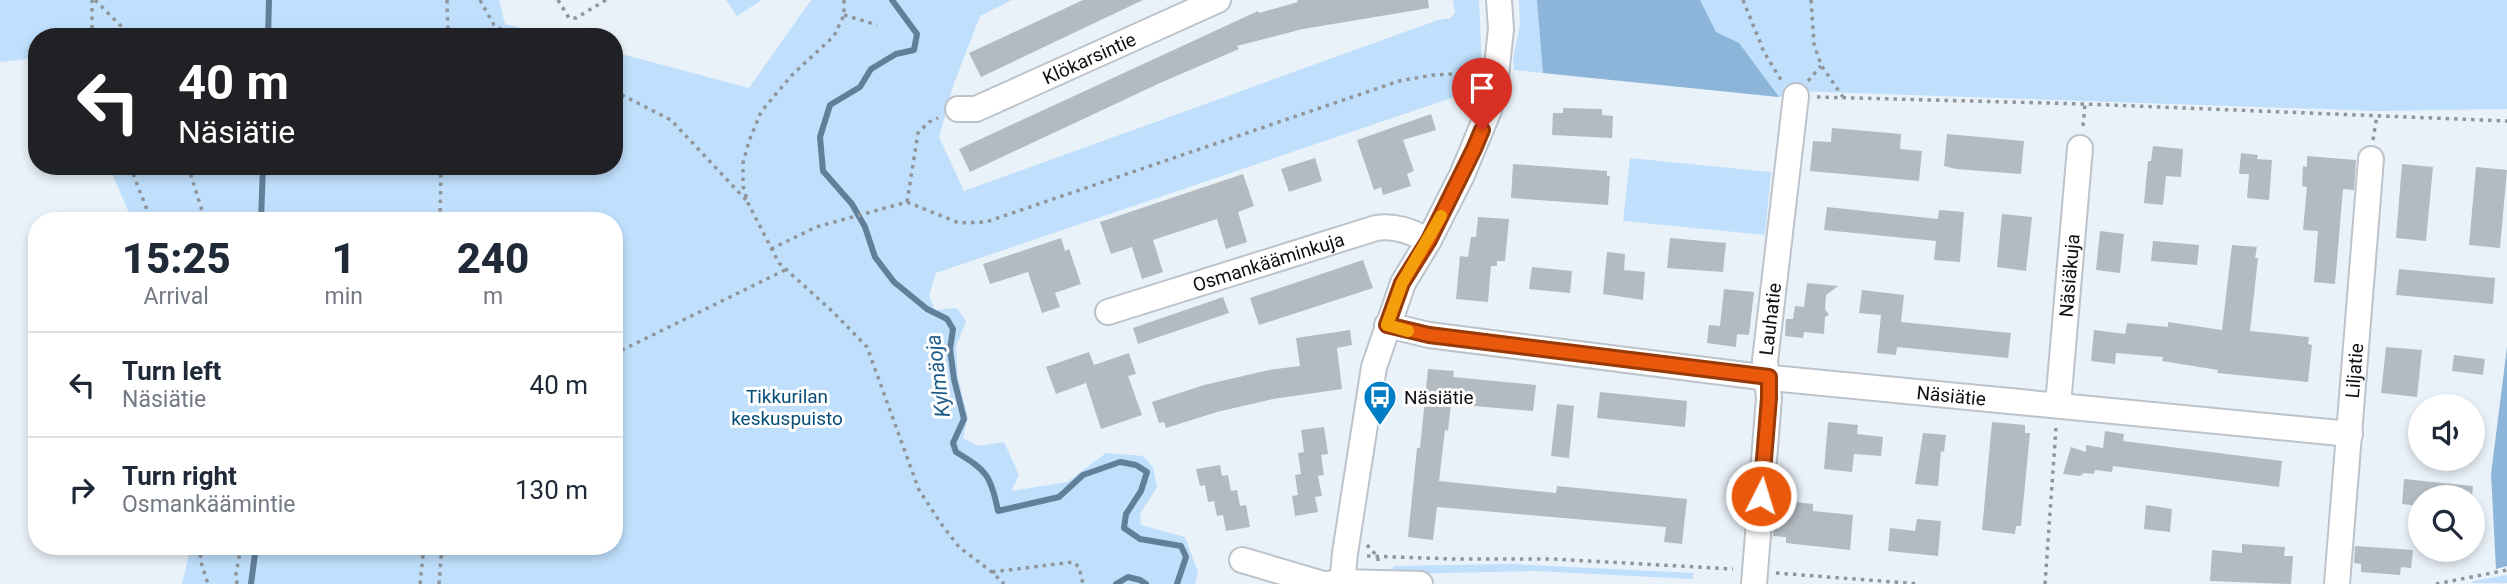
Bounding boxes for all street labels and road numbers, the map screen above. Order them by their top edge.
street label: Klökarsintie [1039,27,1139,89]
street label: Osmankääminkuja [1190,227,1347,296]
street label: Näsiäkuja [2054,233,2084,318]
street label: Lauhatie [1754,282,1786,357]
street label: Liljatie [2340,342,2368,399]
street label: Näsiätie [1916,381,1987,410]

